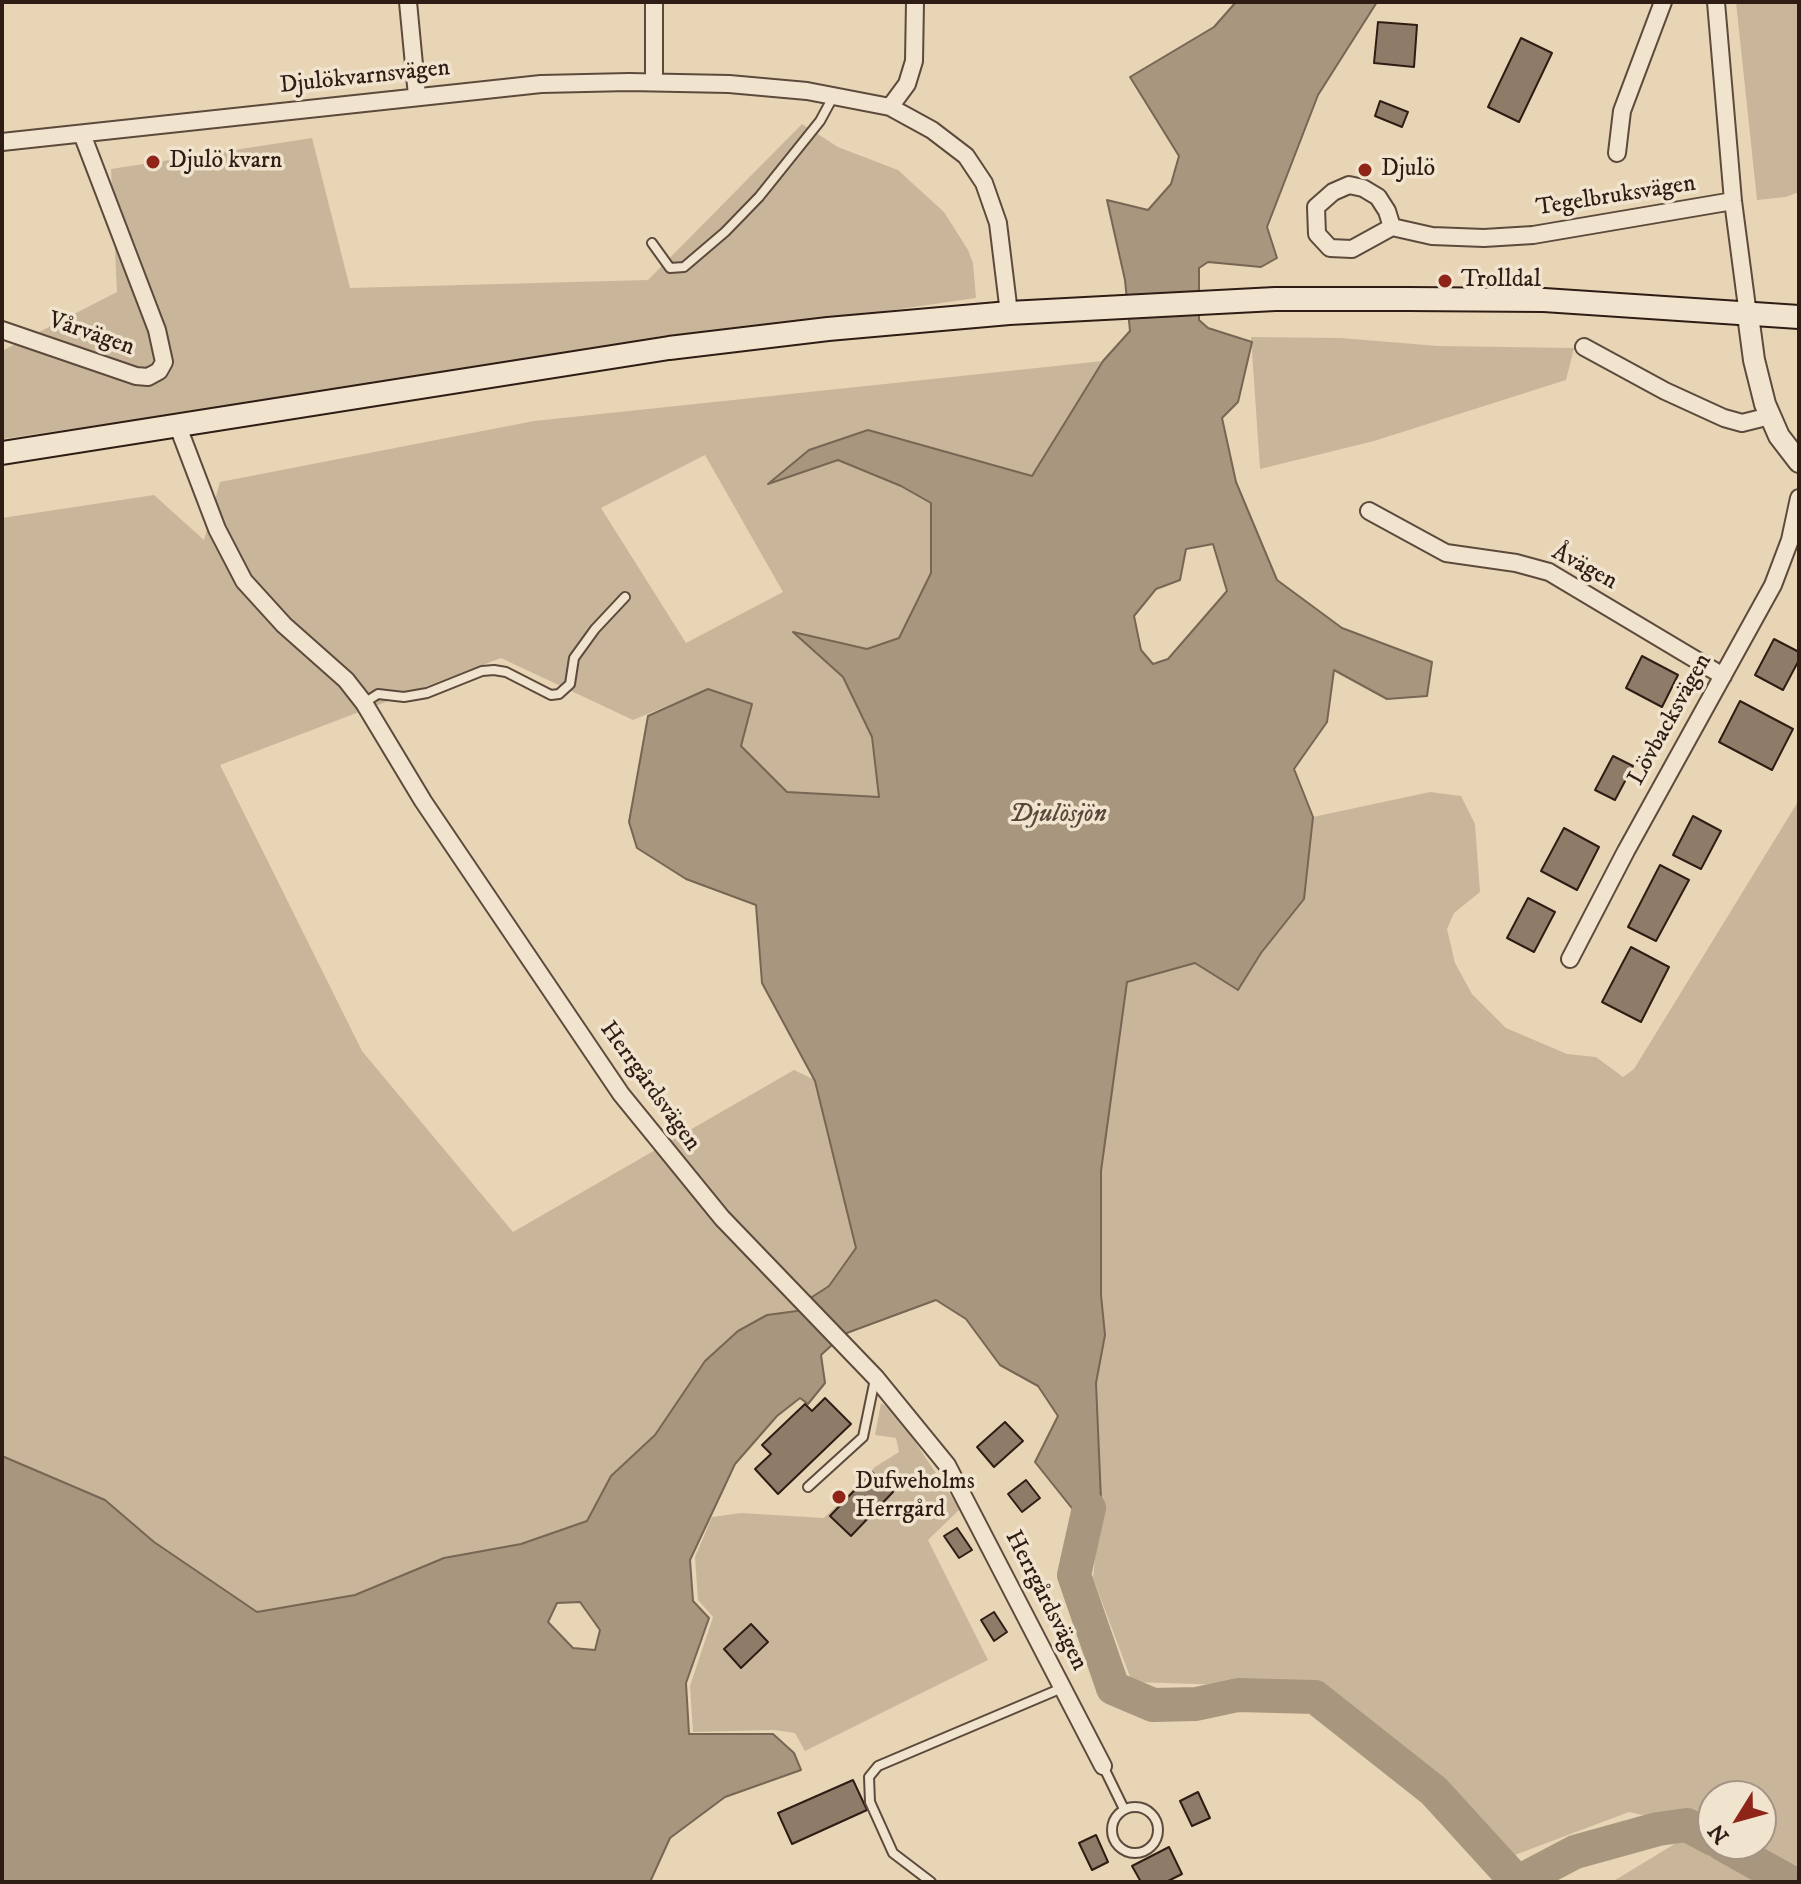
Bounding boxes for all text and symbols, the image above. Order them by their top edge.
street label: Djulökvarnsvägen [278,55,452,101]
place label: Djulö kvarn [169,148,282,176]
marker: Djulö kvarn [144,153,162,171]
place label: Djulö [1381,156,1435,184]
marker: Djulö [1356,161,1374,179]
street label: Tegelbruksvägen [1534,170,1698,224]
place label: Trolldal [1461,267,1541,295]
marker: Trolldal [1436,272,1454,290]
street label: Vårvägen [44,307,138,363]
street label: Åvägen [1546,539,1622,597]
street label: Lövbacksvägen [1623,649,1719,791]
water label: Djulösjön [1009,800,1107,832]
street label: Herrgårdsvägen [592,1017,706,1157]
place label: Dufweholms Herrgård [855,1469,975,1525]
marker: Dufweholms Herrgård [830,1488,848,1506]
street label: Herrgårdsvägen [997,1526,1093,1676]
north arrow [1697,1780,1777,1860]
text: N [1703,1818,1735,1849]

